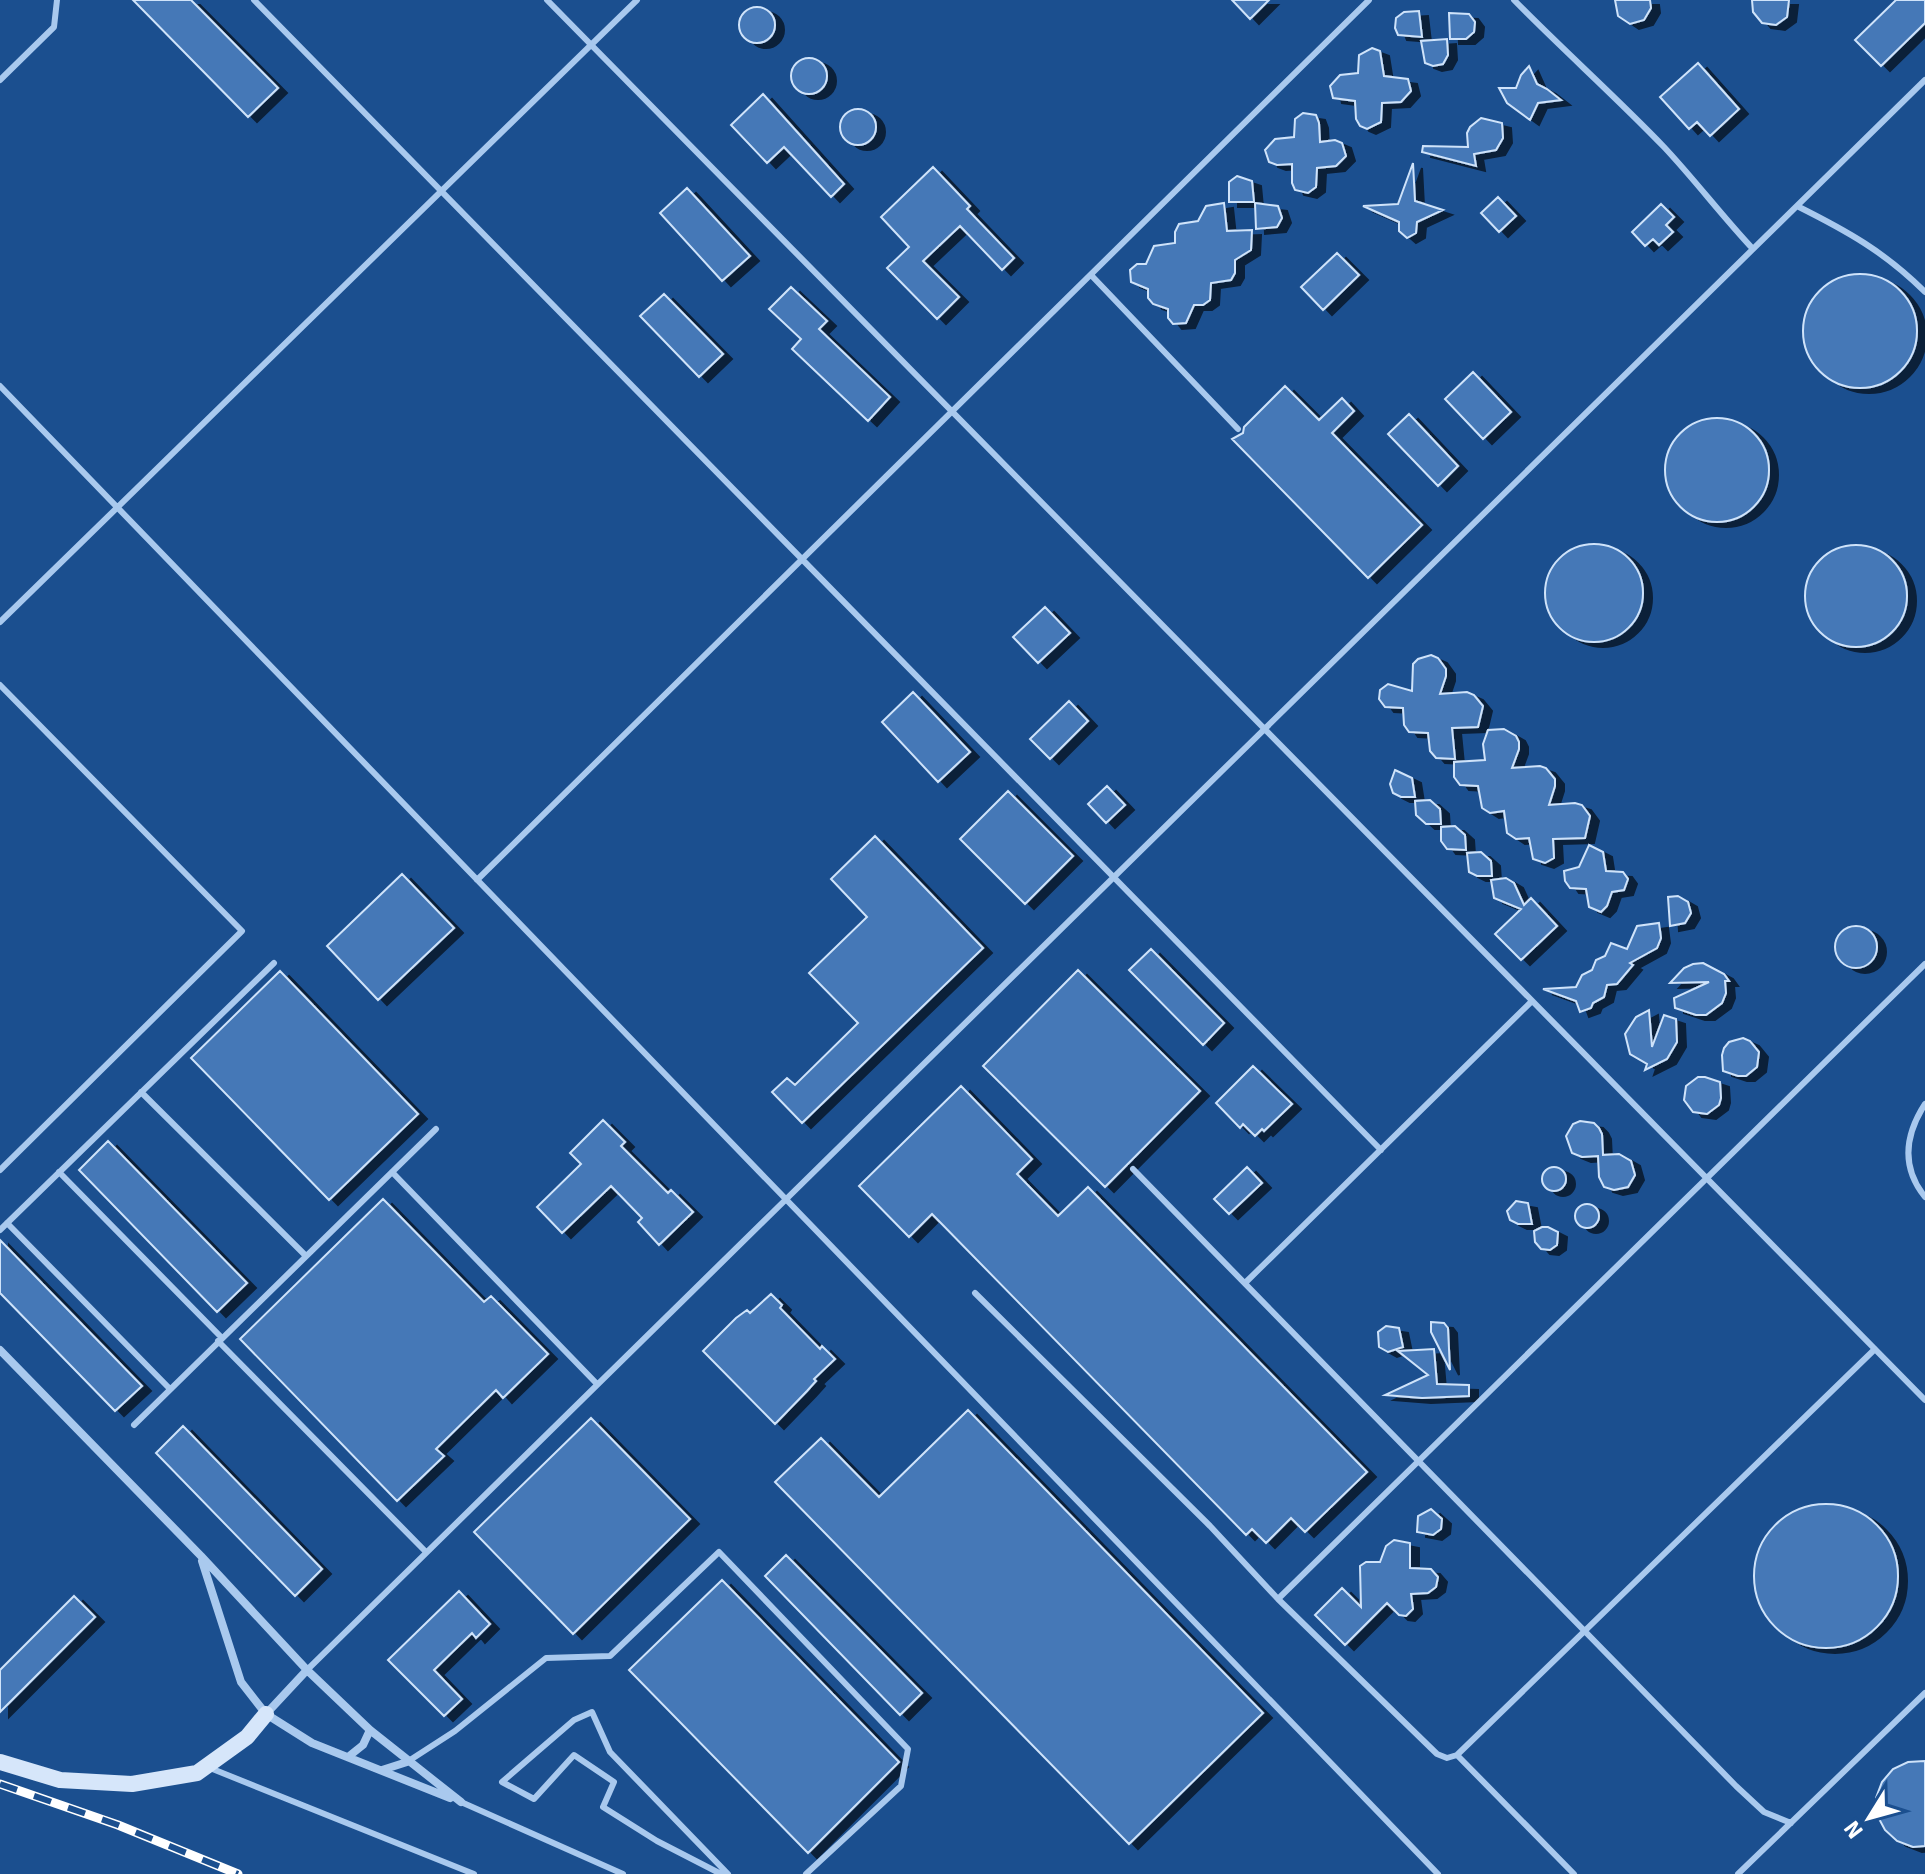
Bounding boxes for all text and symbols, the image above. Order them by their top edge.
north arrow [1829,1778,1909,1858]
text: N [1838,1815,1869,1844]

